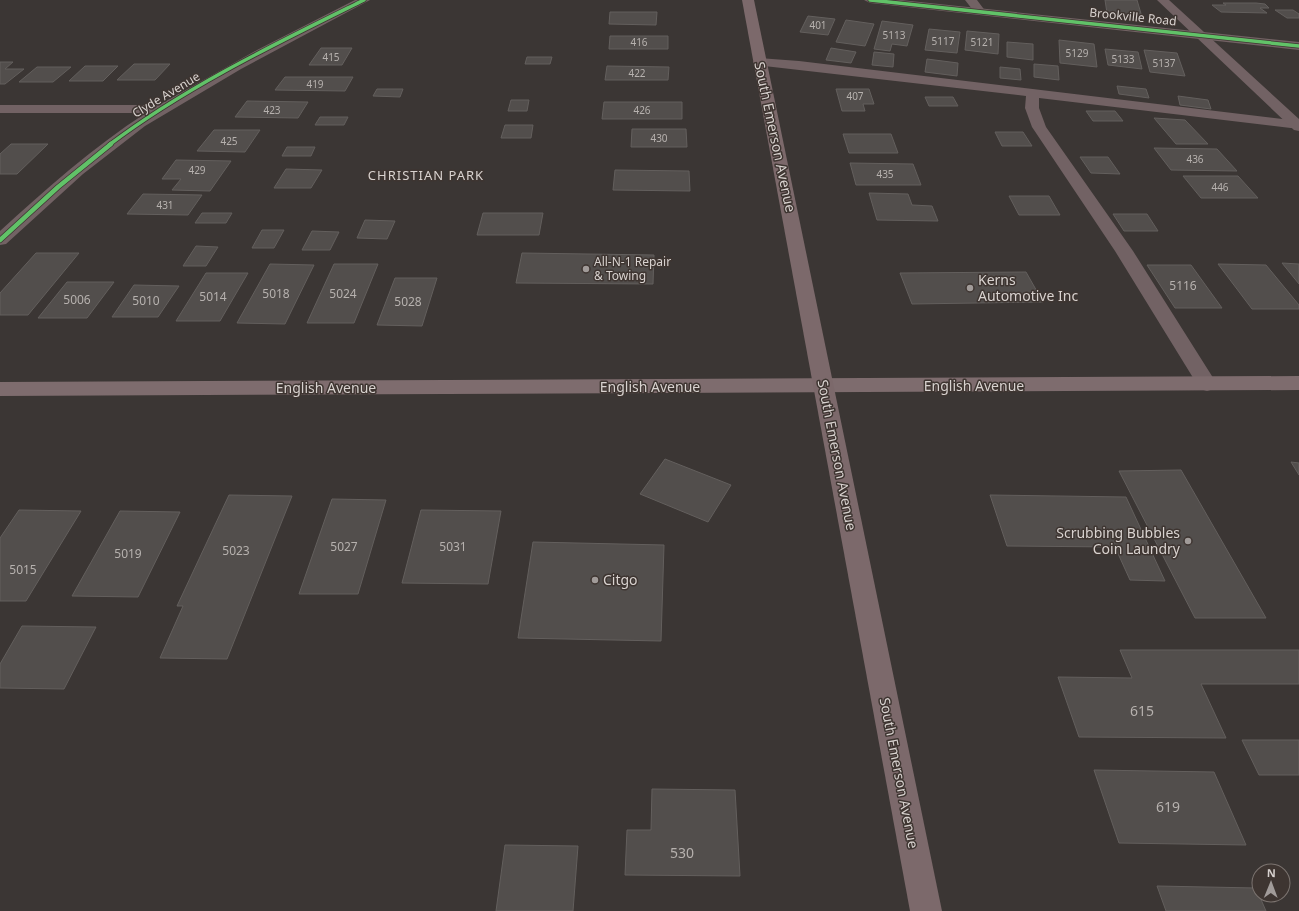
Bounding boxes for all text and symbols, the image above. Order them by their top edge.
street label: Brookville Road [1089,3,1177,30]
house number: 401 [809,18,827,32]
house number: 5113 [883,28,906,42]
house number: 5117 [932,34,955,48]
house number: 416 [630,35,648,49]
house number: 5121 [971,35,993,49]
house number: 5129 [1066,46,1089,60]
house number: 415 [322,50,340,64]
house number: 5133 [1112,52,1135,66]
house number: 5137 [1153,56,1176,70]
street label: South Emerson Avenue [750,60,801,214]
house number: 422 [628,66,646,80]
street label: Clyde Avenue [129,68,203,121]
house number: 419 [306,77,324,91]
house number: 407 [846,89,864,103]
house number: 423 [263,103,281,117]
house number: 426 [633,103,651,117]
house number: 430 [650,131,668,145]
house number: 425 [220,134,238,148]
house number: 436 [1186,152,1204,166]
house number: 429 [188,163,206,177]
district label: CHRISTIAN PARK [368,166,484,184]
house number: 435 [876,167,894,181]
house number: 446 [1211,180,1229,194]
house number: 431 [156,198,174,212]
place label: All-N-1 Repair & Towing [594,253,671,284]
marker: All-N-1 Repair & Towing [581,264,591,274]
place label: Kerns Automotive Inc [978,270,1078,305]
house number: 5116 [1169,277,1197,294]
marker: Kerns Automotive Inc [965,283,975,293]
house number: 5018 [262,285,290,302]
house number: 5024 [329,285,357,302]
house number: 5014 [199,288,227,305]
house number: 5006 [63,291,91,308]
house number: 5010 [132,292,160,309]
house number: 5028 [394,293,422,310]
street label: English Avenue [924,376,1024,395]
street label: English Avenue [600,377,700,396]
street label: English Avenue [276,378,376,397]
street label: South Emerson Avenue [814,378,861,532]
place label: Scrubbing Bubbles Coin Laundry [1056,523,1181,558]
marker: Scrubbing Bubbles Coin Laundry [1183,536,1193,546]
house number: 5027 [330,538,358,555]
house number: 5031 [439,538,467,555]
house number: 5023 [222,542,250,559]
house number: 5019 [114,545,142,562]
house number: 5015 [9,561,37,578]
place label: Citgo [603,570,638,589]
marker: Citgo [590,575,600,585]
street label: South Emerson Avenue [876,696,923,850]
house number: 615 [1130,701,1154,720]
house number: 619 [1156,797,1180,816]
house number: 530 [670,843,694,862]
north arrow [1251,863,1291,903]
text: N [1267,865,1276,880]

